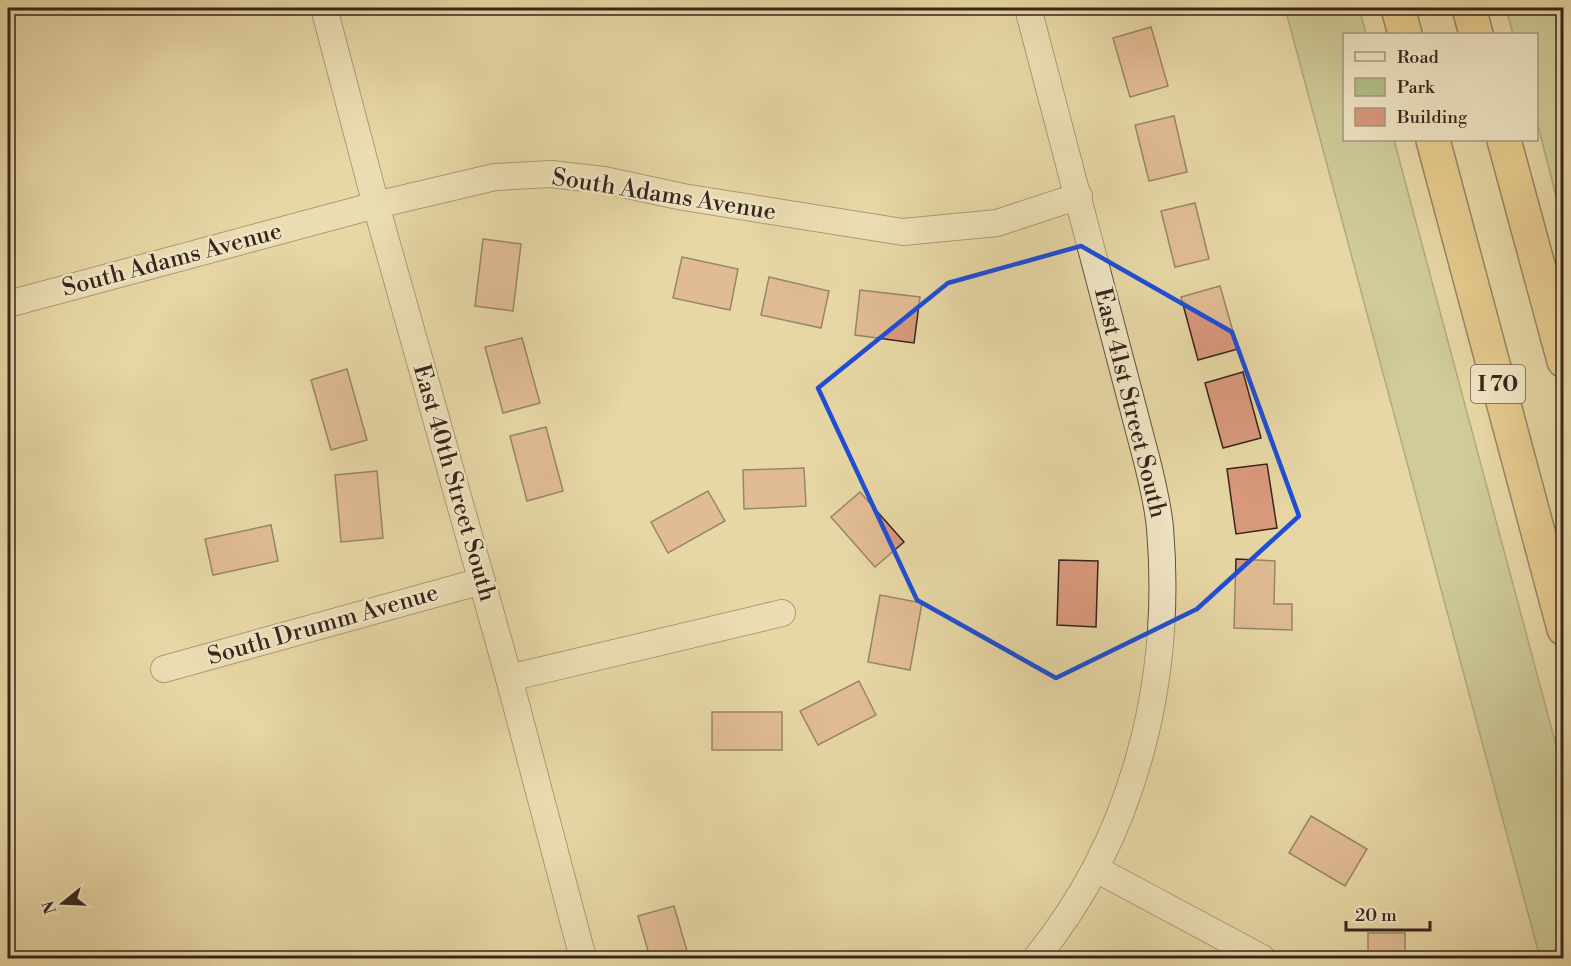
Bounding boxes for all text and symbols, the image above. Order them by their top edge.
legend [1343,33,1538,141]
text: Road [1397,46,1440,69]
text: Park [1397,76,1436,99]
text: Building [1396,106,1468,129]
street label: South Adams Avenue [550,162,778,228]
street label: South Adams Avenue [59,216,285,304]
street label: East 41st Street South [1087,285,1173,521]
street label: East 40th Street South [406,361,502,605]
road number: I 70 [1471,365,1525,403]
street label: South Drumm Avenue [204,578,442,672]
north arrow [33,873,93,933]
scale bar [1346,894,1430,932]
text: N [38,898,61,916]
text: 20 m [1355,904,1397,927]

